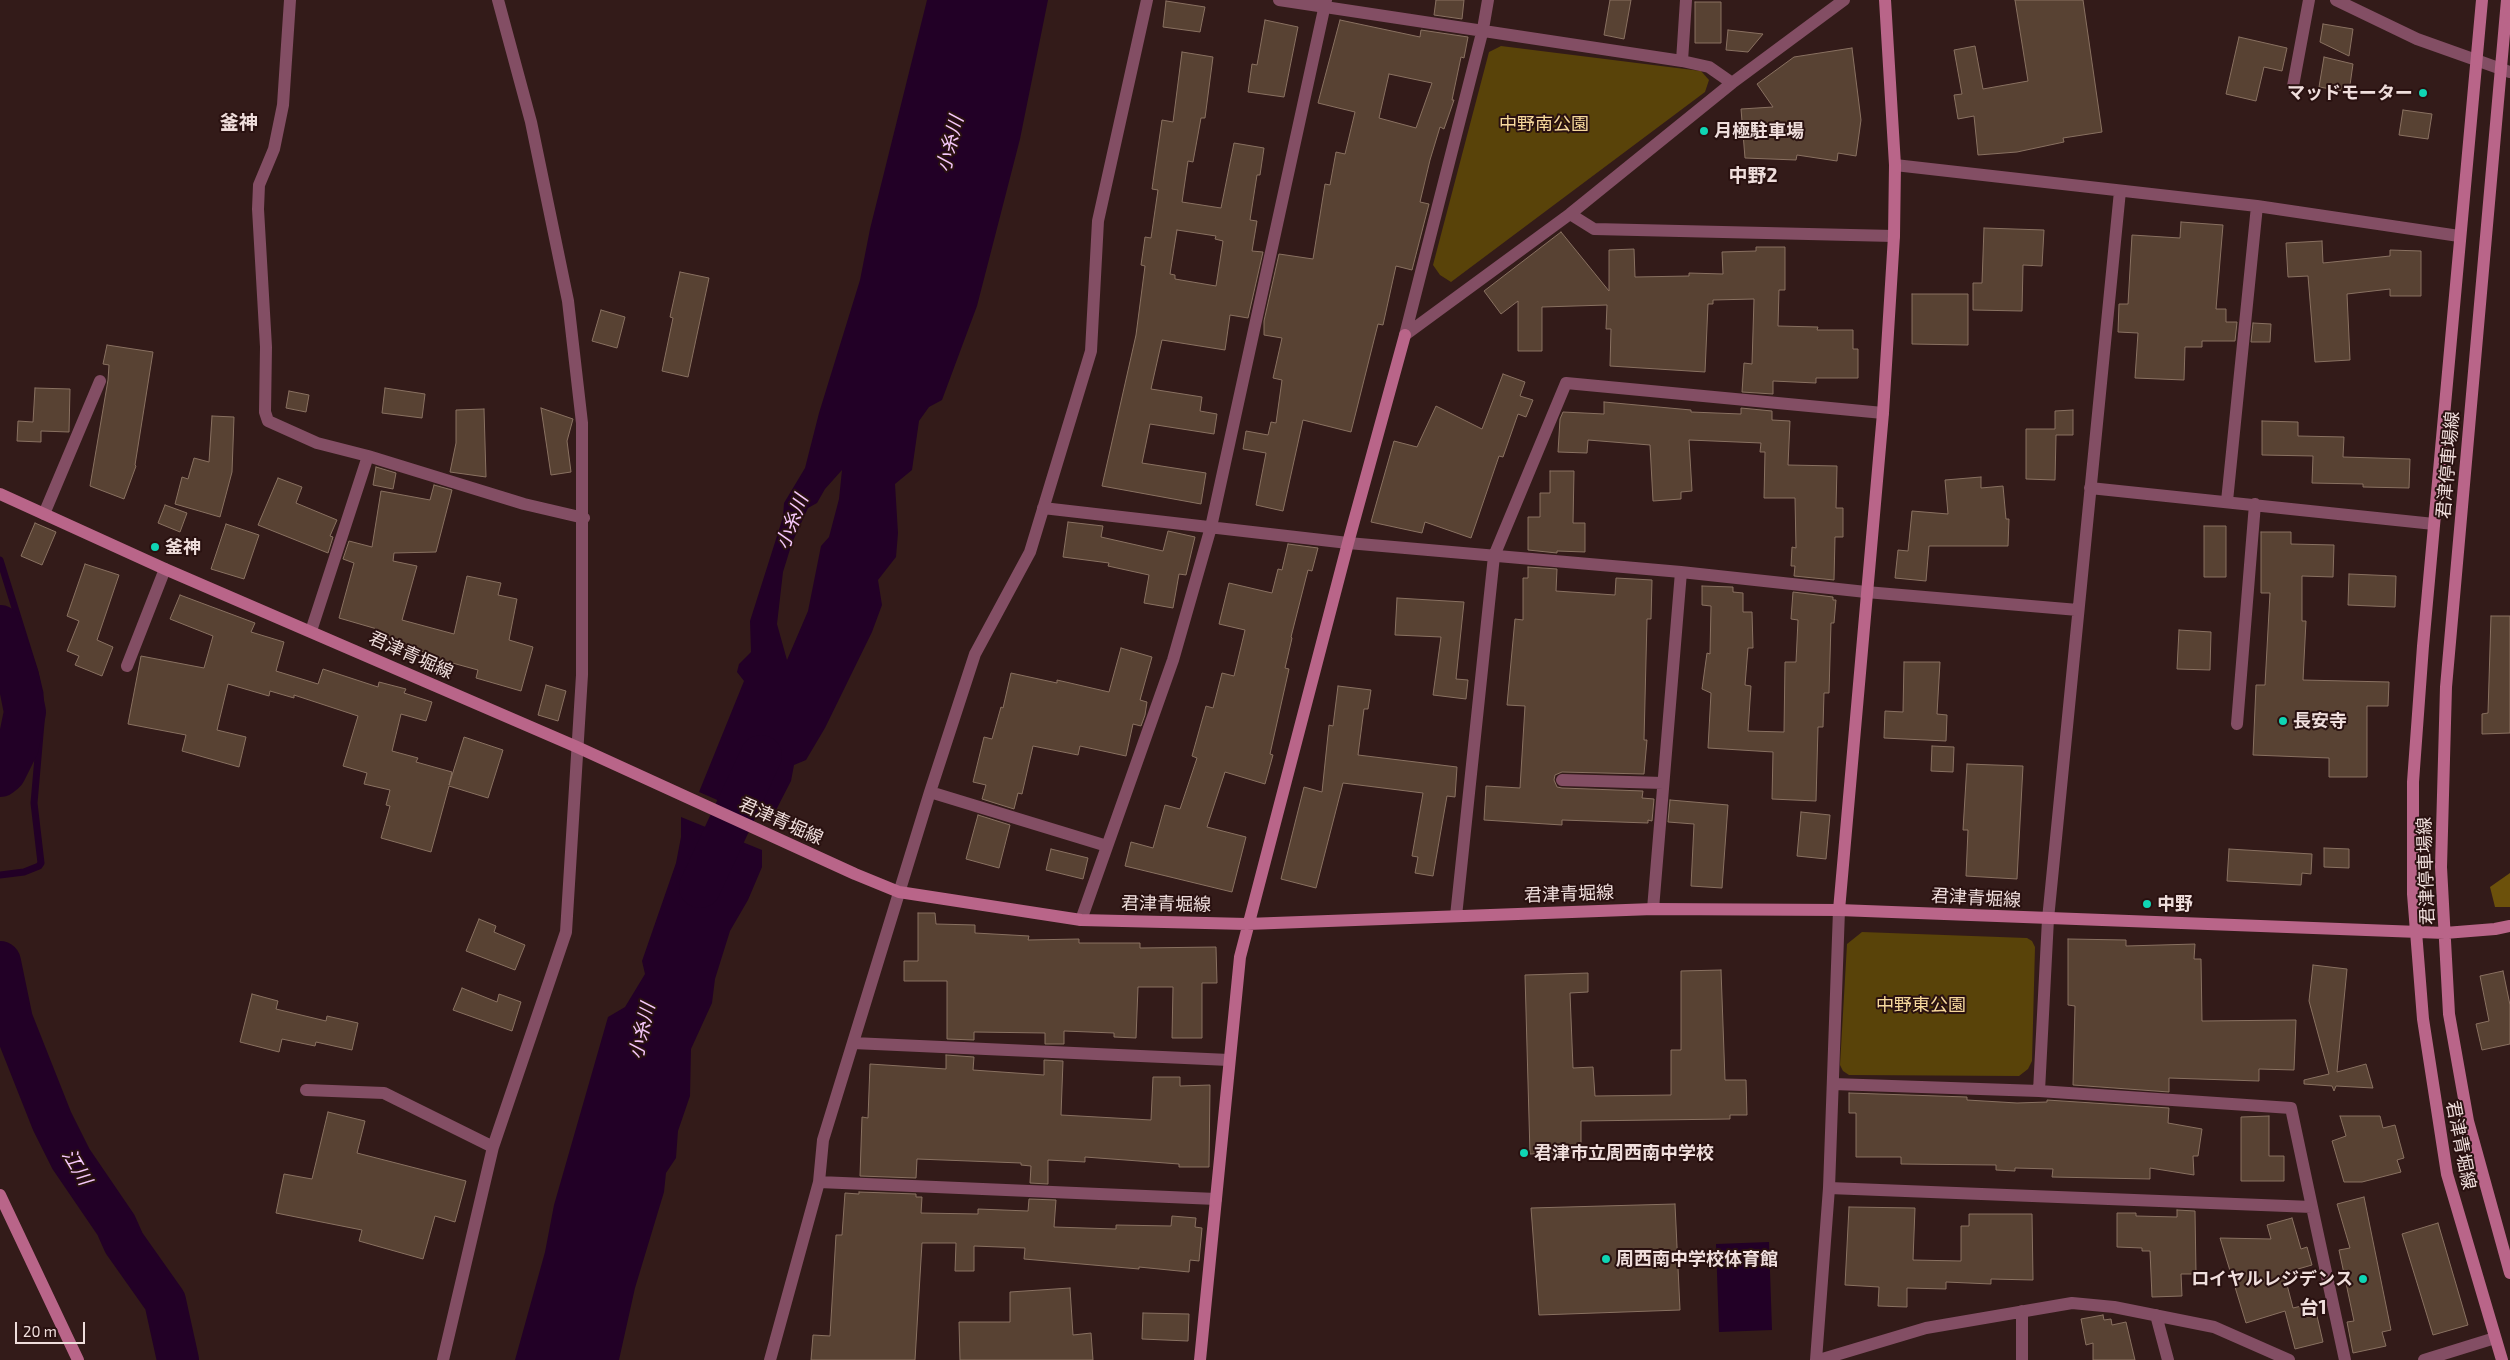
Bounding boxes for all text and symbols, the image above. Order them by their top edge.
place label: マッドモーター [2287,82,2413,104]
marker: マッドモーター [2417,87,2429,99]
district label: 釜神 [220,112,258,134]
park label: 中野南公園 [1499,113,1589,135]
water label: 小糸川 [932,114,968,174]
place label: 月極駐車場 [1714,120,1804,142]
marker: 月極駐車場 [1698,125,1710,137]
district label: 中野2 [1728,165,1778,187]
street label: 君津停車場線 [2433,410,2463,520]
water label: 小糸川 [771,491,813,553]
place label: 釜神 [165,536,201,558]
marker: 釜神 [149,541,161,553]
street label: 君津青堀線 [365,627,457,683]
place label: 長安寺 [2293,710,2347,732]
marker: 長安寺 [2277,715,2289,727]
street label: 君津青堀線 [735,793,827,849]
street label: 君津停車場線 [2413,817,2439,925]
street label: 君津青堀線 [1524,882,1614,906]
street label: 君津青堀線 [1930,885,2022,911]
street label: 君津青堀線 [1121,892,1211,916]
place label: 中野 [2157,893,2193,915]
marker: 中野 [2141,898,2153,910]
park label: 中野東公園 [1876,994,1966,1016]
water label: 小糸川 [624,1001,660,1061]
street label: 君津青堀線 [2442,1099,2480,1191]
place label: 君津市立周西南中学校 [1534,1142,1714,1164]
water label: 江川 [57,1145,97,1189]
marker: 君津市立周西南中学校 [1518,1147,1530,1159]
place label: 周西南中学校体育館 [1616,1248,1778,1270]
marker: 周西南中学校体育館 [1600,1253,1612,1265]
place label: ロイヤルレジデンス [2191,1268,2353,1290]
marker: ロイヤルレジデンス [2357,1273,2369,1285]
district label: 台1 [2299,1297,2327,1319]
scale bar [18,1312,88,1344]
text: 20 m [23,1322,57,1340]

